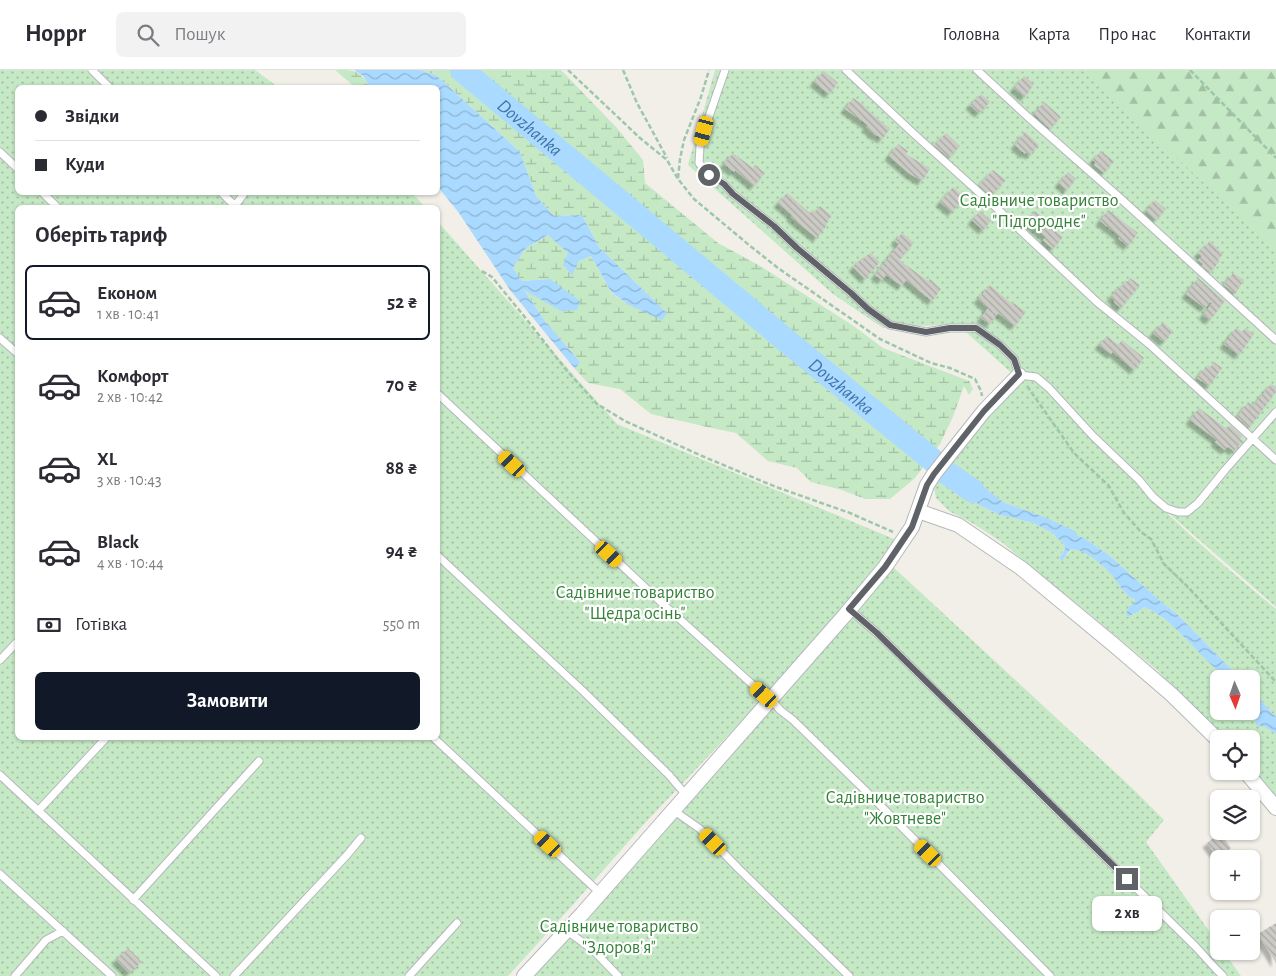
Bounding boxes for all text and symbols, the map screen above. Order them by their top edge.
search box [116,12,466,57]
icon: search [134,21,162,49]
text: Hoppr [25,22,86,46]
text: Пошук [174,25,225,44]
text: Головна [943,26,1000,44]
text: Карта [1028,26,1070,44]
text: Про нас [1098,26,1156,44]
text: Контакти [1184,26,1251,44]
water label: Dovzhanka [493,96,565,160]
text: Звідки [65,107,119,126]
car [692,115,715,147]
text: Куди [65,155,105,174]
route start [698,164,720,186]
park label: Садівниче товариство "Підгороднє" [960,192,1118,231]
text: Оберіть тариф [35,224,167,246]
icon: car [37,280,82,325]
text: Економ [97,284,157,303]
text: 52 ₴ [387,293,418,312]
text: 1 хв · 10:41 [97,306,159,322]
water label: Dovzhanka [805,355,877,419]
icon: car [37,363,82,408]
text: Комфорт [97,367,168,386]
text: 70 ₴ [386,376,418,395]
text: 2 хв · 10:42 [97,389,163,405]
icon: car [37,446,82,491]
car [495,448,528,480]
text: XL [97,450,117,469]
text: 88 ₴ [385,459,418,478]
text: 3 хв · 10:43 [97,472,162,488]
icon: car [37,529,82,574]
text: Black [97,533,139,552]
car [592,538,625,570]
text: 94 ₴ [385,542,418,561]
text: 4 хв · 10:44 [97,555,164,571]
park label: Садівниче товариство "Щедра осінь" [556,584,714,623]
icon: cash [35,611,63,639]
text: Готівка [75,615,127,634]
text: 550 m [383,616,420,632]
north arrow [1210,670,1260,720]
map controls [1210,670,1260,960]
button: Замовити [35,672,420,730]
car [747,679,780,711]
button: locate [1210,730,1260,780]
park label: Садівниче товариство "Жовтневе" [826,789,984,828]
button: layers [1210,790,1260,840]
car [697,826,728,858]
car [531,828,564,860]
car [912,837,943,869]
button: + [1210,850,1260,900]
route end [1116,868,1138,890]
callout: 2 хв [1092,896,1162,932]
text: 2 хв [1114,905,1140,921]
button: − [1210,910,1260,960]
park label: Садівниче товариство "Здоров'я" [540,918,698,957]

